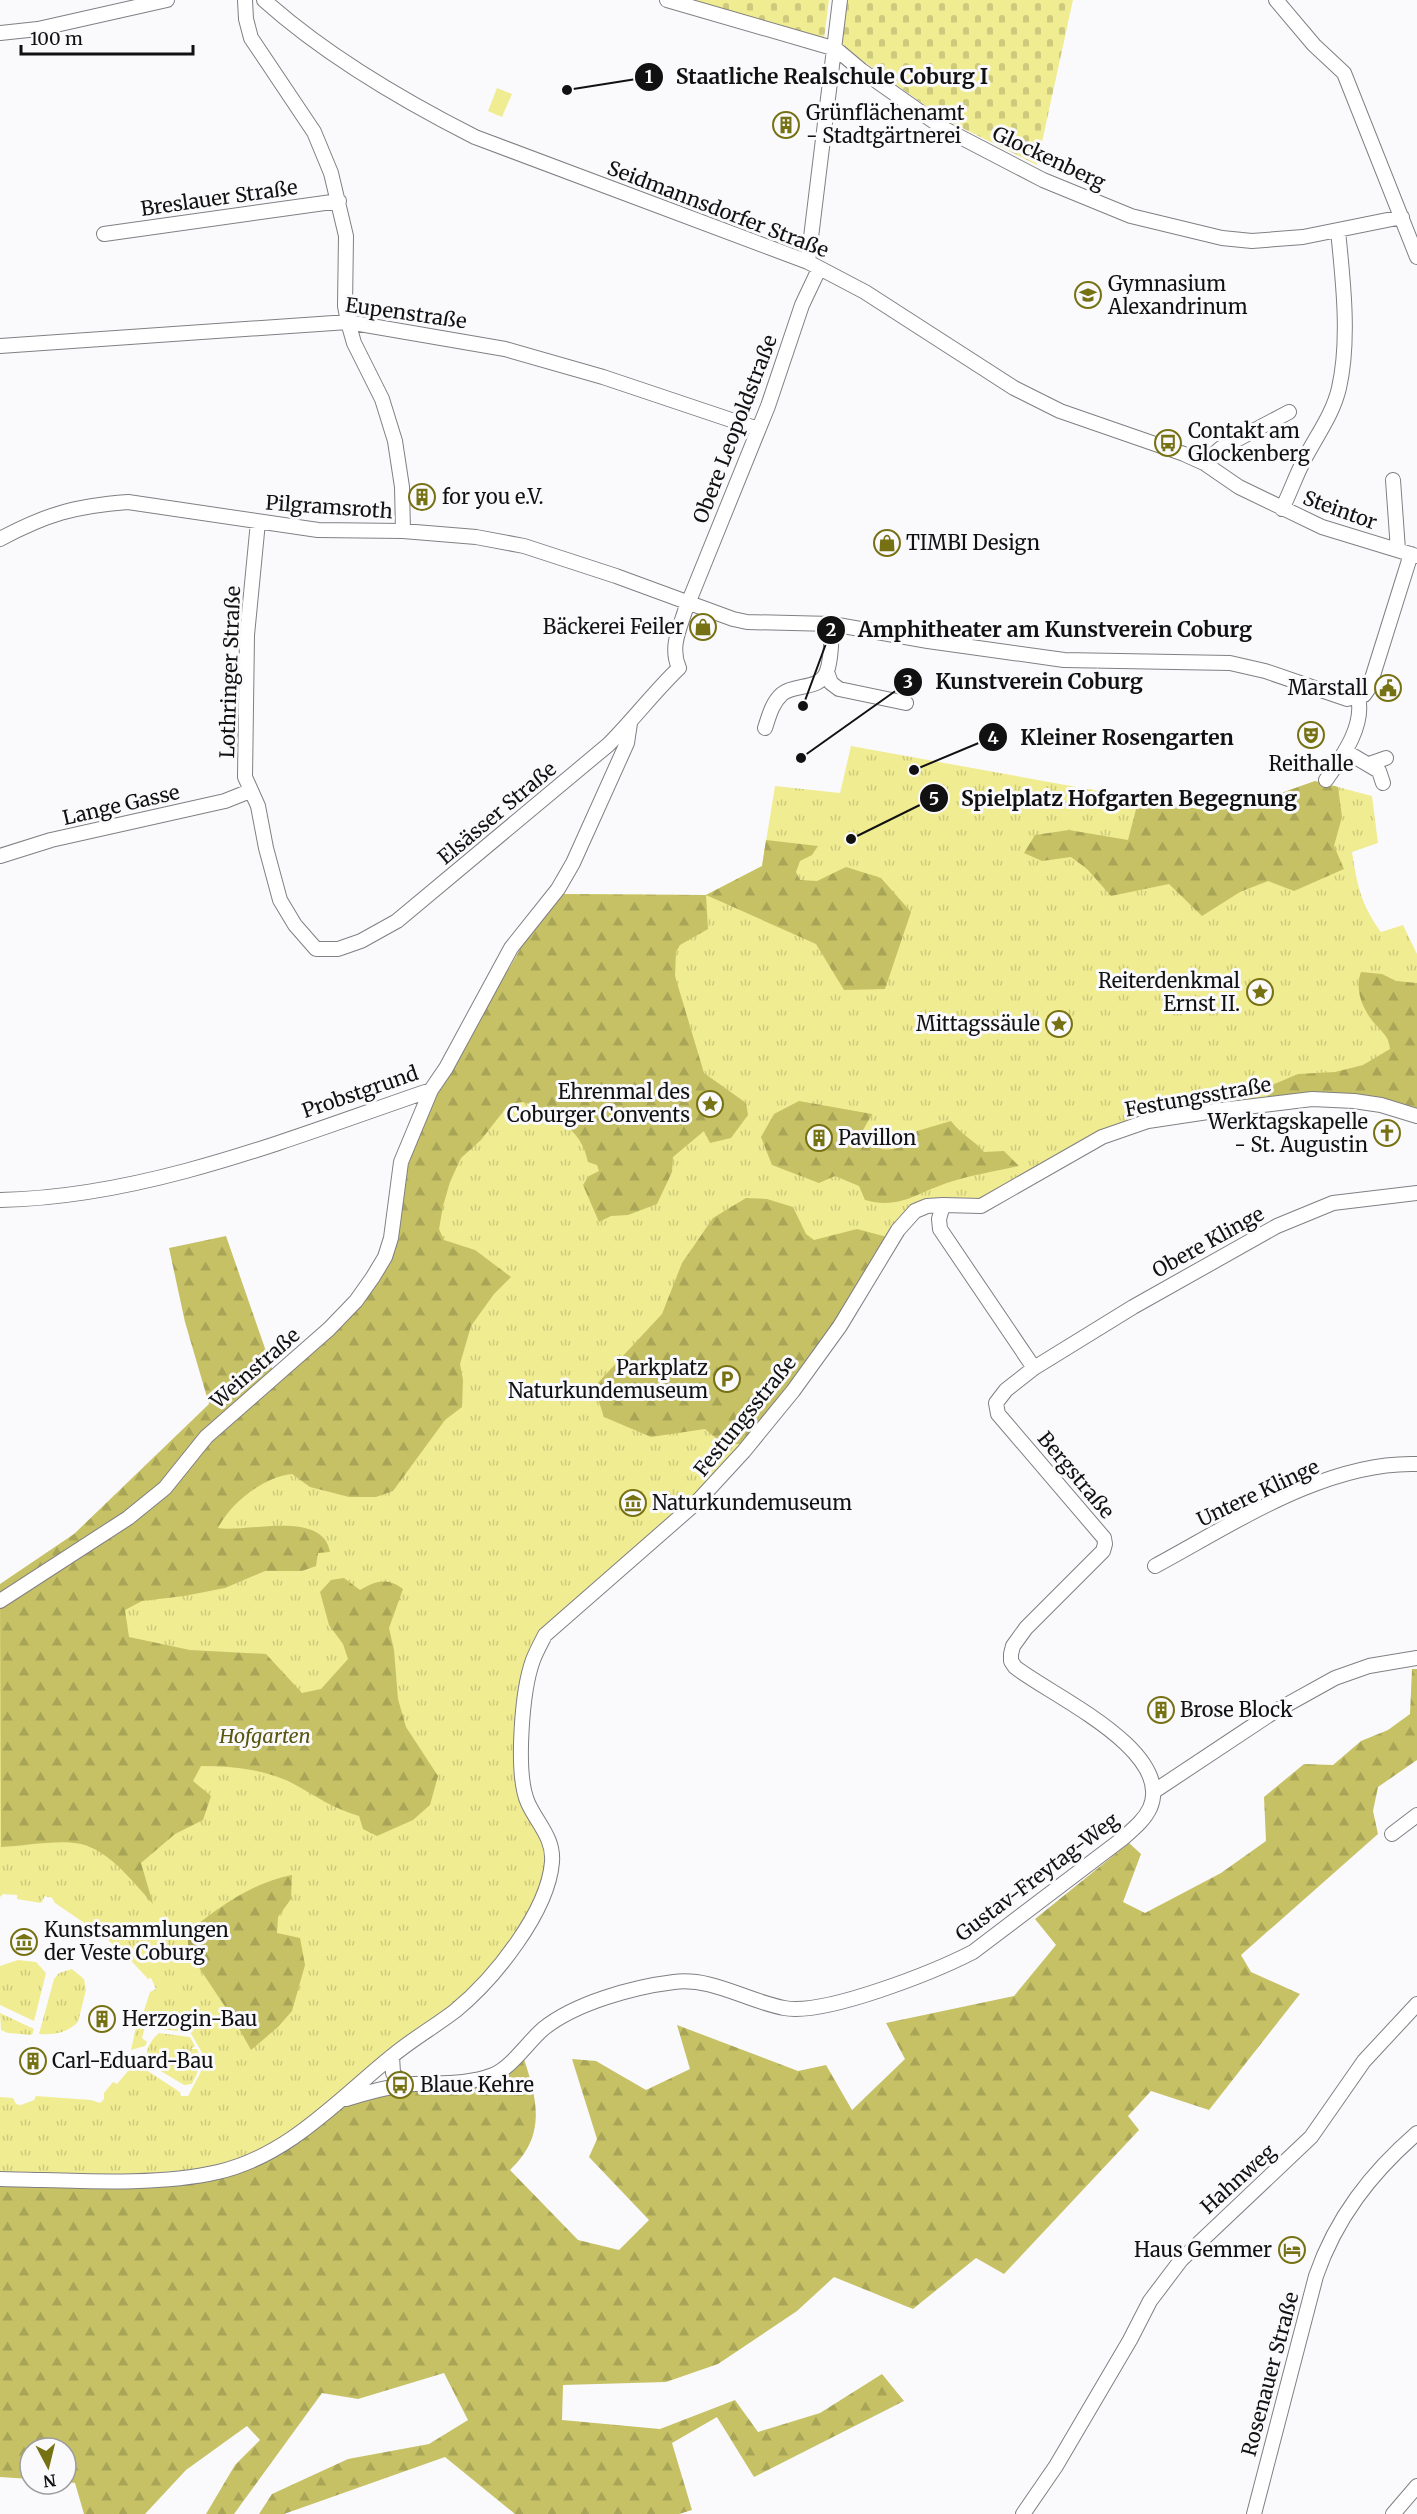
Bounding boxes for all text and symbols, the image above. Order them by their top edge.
scale bar [21,18,194,56]
text: 100 m [30,27,83,50]
callout: Staatliche Realschule Coburg I [634,58,1000,97]
text: Staatliche Realschule Coburg I [676,63,988,90]
text: 1 [645,65,653,88]
place label: Grünflächenamt - Stadtgärtnerei [806,100,965,148]
building icon: Grünflächenamt - Stadtgärtnerei [771,110,801,140]
street label: Glockenberg [989,120,1110,195]
street label: Seidmannsdorfer Straße [604,155,832,262]
street label: Breslauer Straße [139,174,299,221]
place label: Gymnasium Alexandrinum [1107,271,1248,319]
school or university icon: Gymnasium Alexandrinum [1073,280,1103,310]
street label: Eupenstraße [344,292,468,333]
street label: Obere Leopoldstraße [687,331,782,527]
place label: Contakt am Glockenberg [1188,418,1310,466]
bus stop icon: Contakt am Glockenberg [1153,428,1183,458]
building icon: for you e.V. [407,482,437,512]
place label: for you e.V. [442,484,544,509]
street label: Steintor [1300,485,1381,534]
street label: Pilgramsroth [265,490,394,523]
shop icon: TIMBI Design [872,528,902,558]
place label: TIMBI Design [906,530,1040,555]
street label: Lothringer Straße [214,585,245,759]
callout: Amphitheater am Kunstverein Coburg [816,610,1264,649]
shop icon: Bäckerei Feiler [688,612,718,642]
place label: Bäckerei Feiler [543,614,684,639]
text: Amphitheater am Kunstverein Coburg [857,616,1252,643]
text: 2 [826,618,836,641]
callout: Kunstverein Coburg [893,663,1155,702]
text: Kunstverein Coburg [935,668,1143,695]
text: 3 [903,670,913,693]
public building icon: Marstall [1373,673,1403,703]
place label: Marstall [1288,675,1368,700]
callout: Kleiner Rosengarten [978,718,1246,757]
theatre icon: Reithalle [1296,720,1326,750]
text: Kleiner Rosengarten [1020,724,1234,751]
text: 4 [987,726,999,749]
place label: Reithalle [1269,751,1353,776]
street label: Elsässer Straße [432,756,561,869]
street label: Lange Gasse [60,779,182,830]
callout: Spielplatz Hofgarten Begegnung [919,779,1309,818]
text: Spielplatz Hofgarten Begegnung [961,785,1297,812]
text: 5 [929,787,939,810]
place label: Reiterdenkmal Ernst II. [1098,968,1240,1016]
place icon: Reiterdenkmal Ernst II. [1245,977,1275,1007]
place icon: Mittagssäule [1044,1009,1074,1039]
place label: Mittagssäule [916,1011,1040,1036]
street label: Probstgrund [298,1060,421,1123]
street label: Festungsstraße [1123,1071,1273,1122]
place label: Ehrenmal des Coburger Convents [507,1079,690,1127]
place icon: Ehrenmal des Coburger Convents [695,1089,725,1119]
place label: Werktagskapelle - St. Augustin [1207,1109,1368,1157]
church icon: Werktagskapelle - St. Augustin [1372,1118,1402,1148]
building icon: Pavillon [804,1123,834,1153]
place label: Pavillon [838,1125,916,1150]
street label: Obere Klinge [1148,1201,1268,1283]
street label: Weinstraße [204,1322,304,1414]
street label: Festungsstraße [688,1350,801,1481]
place label: Parkplatz Naturkundemuseum [508,1355,708,1403]
parking icon: Parkplatz Naturkundemuseum [712,1364,742,1394]
street label: Bergstraße [1033,1426,1120,1523]
street label: Untere Klinge [1193,1453,1323,1532]
museum icon: Naturkundemuseum [618,1488,648,1518]
place label: Naturkundemuseum [652,1490,852,1515]
building icon: Brose Block [1146,1695,1176,1725]
place label: Brose Block [1180,1697,1293,1722]
park label: Hofgarten [218,1723,311,1748]
street label: Gustav-Freytag-Weg [950,1807,1123,1946]
place label: Kunstsammlungen der Veste Coburg [44,1917,229,1965]
museum icon: Kunstsammlungen der Veste Coburg [9,1927,39,1957]
building icon: Herzogin-Bau [87,2004,117,2034]
place label: Herzogin-Bau [122,2006,257,2031]
building icon: Carl-Eduard-Bau [18,2046,48,2076]
place label: Carl-Eduard-Bau [52,2048,214,2073]
bus stop icon: Blaue Kehre [385,2070,415,2100]
place label: Blaue Kehre [420,2072,534,2097]
street label: Hahnweg [1195,2139,1280,2219]
hotel icon: Haus Gemmer [1277,2235,1307,2265]
place label: Haus Gemmer [1134,2237,1272,2262]
street label: Rosenauer Straße [1236,2289,1303,2459]
north arrow [18,2436,78,2496]
text: N [42,2470,57,2492]

